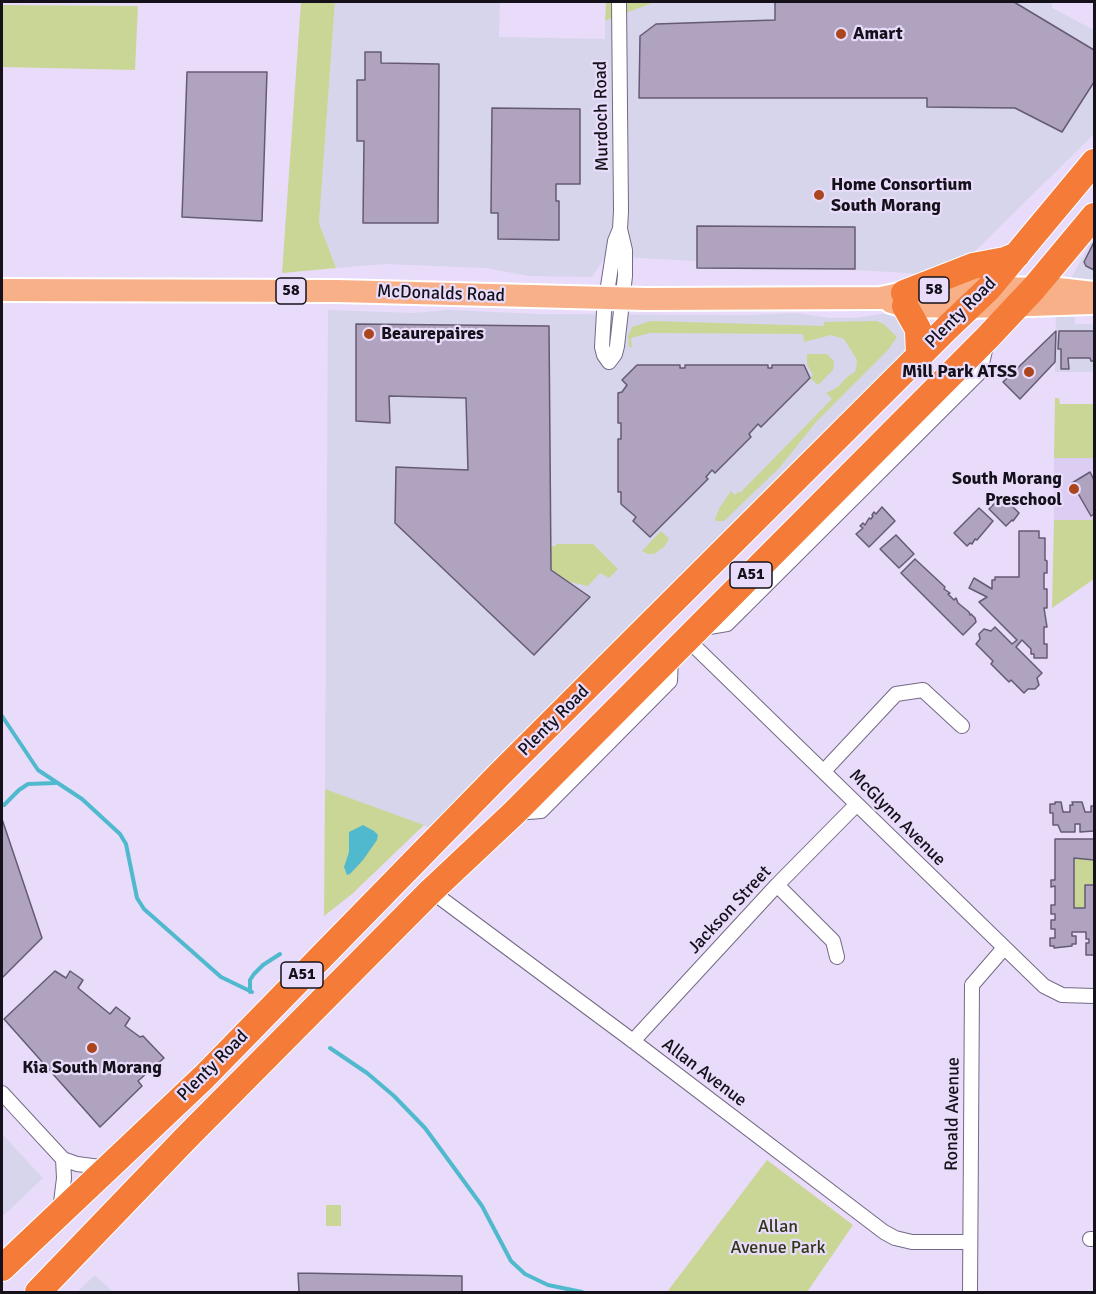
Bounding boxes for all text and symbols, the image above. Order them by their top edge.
place label: Amart [853,23,903,45]
marker: Amart [834,27,848,41]
street label: Murdoch Road [590,61,614,171]
place label: Home Consortium South Morang [831,174,972,216]
marker: Home Consortium South Morang [812,188,826,202]
street label: Plenty Road [921,273,1001,353]
road number: 58 [919,277,949,303]
road number: 58 [276,278,306,304]
street label: McDonalds Road [377,281,505,307]
place label: Beaurepaires [381,323,484,345]
marker: Beaurepaires [362,327,376,341]
place label: Mill Park ATSS [902,361,1017,383]
marker: Mill Park ATSS [1022,365,1036,379]
place label: South Morang Preschool [952,468,1062,510]
marker: South Morang Preschool [1067,482,1081,496]
road number: A51 [730,562,772,588]
street label: Plenty Road [514,681,594,761]
street label: McGlynn Avenue [844,765,950,871]
street label: Jackson Street [684,862,776,958]
road number: A51 [281,962,323,988]
street label: Plenty Road [173,1026,253,1106]
street label: Allan Avenue [657,1034,751,1112]
marker: Kia South Morang [85,1041,99,1055]
place label: Kia South Morang [22,1057,162,1079]
street label: Ronald Avenue [941,1057,965,1171]
park label: Allan Avenue Park [731,1216,825,1258]

